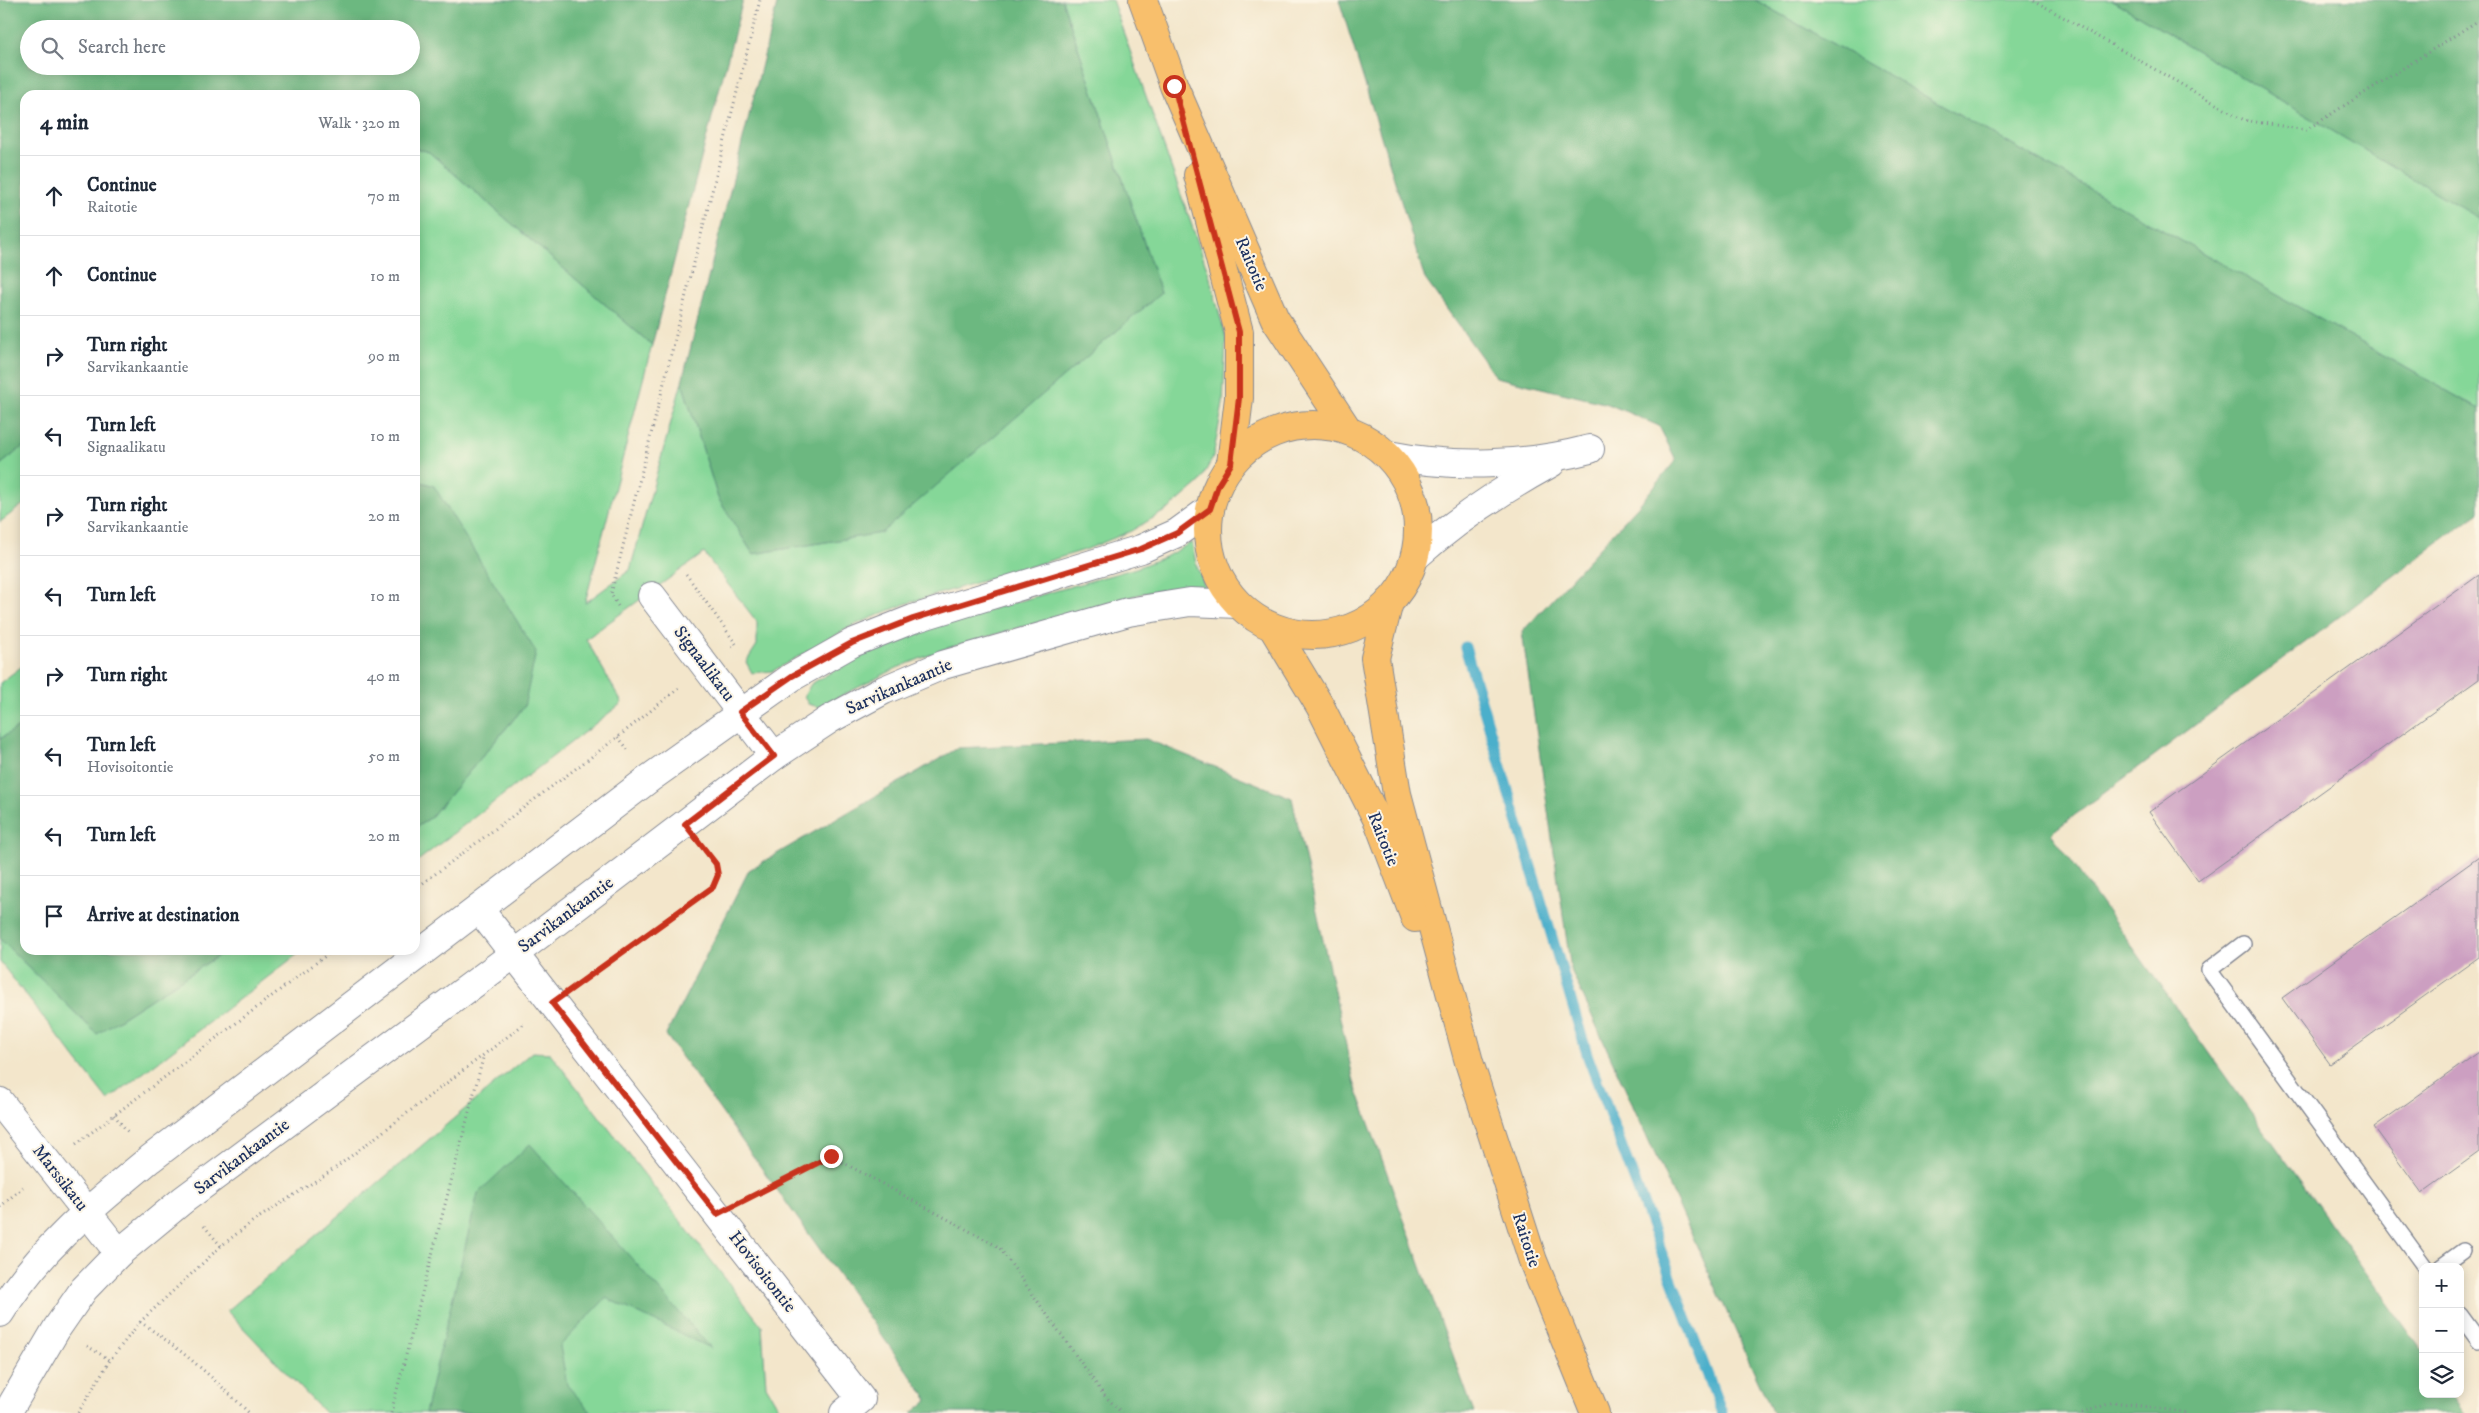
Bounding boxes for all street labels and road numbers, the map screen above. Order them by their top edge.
street label: Raitotie [1230,234,1272,294]
street label: Signaalikatu [669,622,740,706]
street label: Sarvikankaantie [842,654,956,720]
street label: Raitotie [1362,809,1404,869]
street label: Sarvikankaantie [514,872,618,958]
street label: Sarvikankaantie [190,1114,294,1200]
street label: Marssikatu [27,1140,93,1216]
street label: Raitotie [1507,1210,1545,1270]
street label: Hovisoitontie [723,1227,801,1317]

